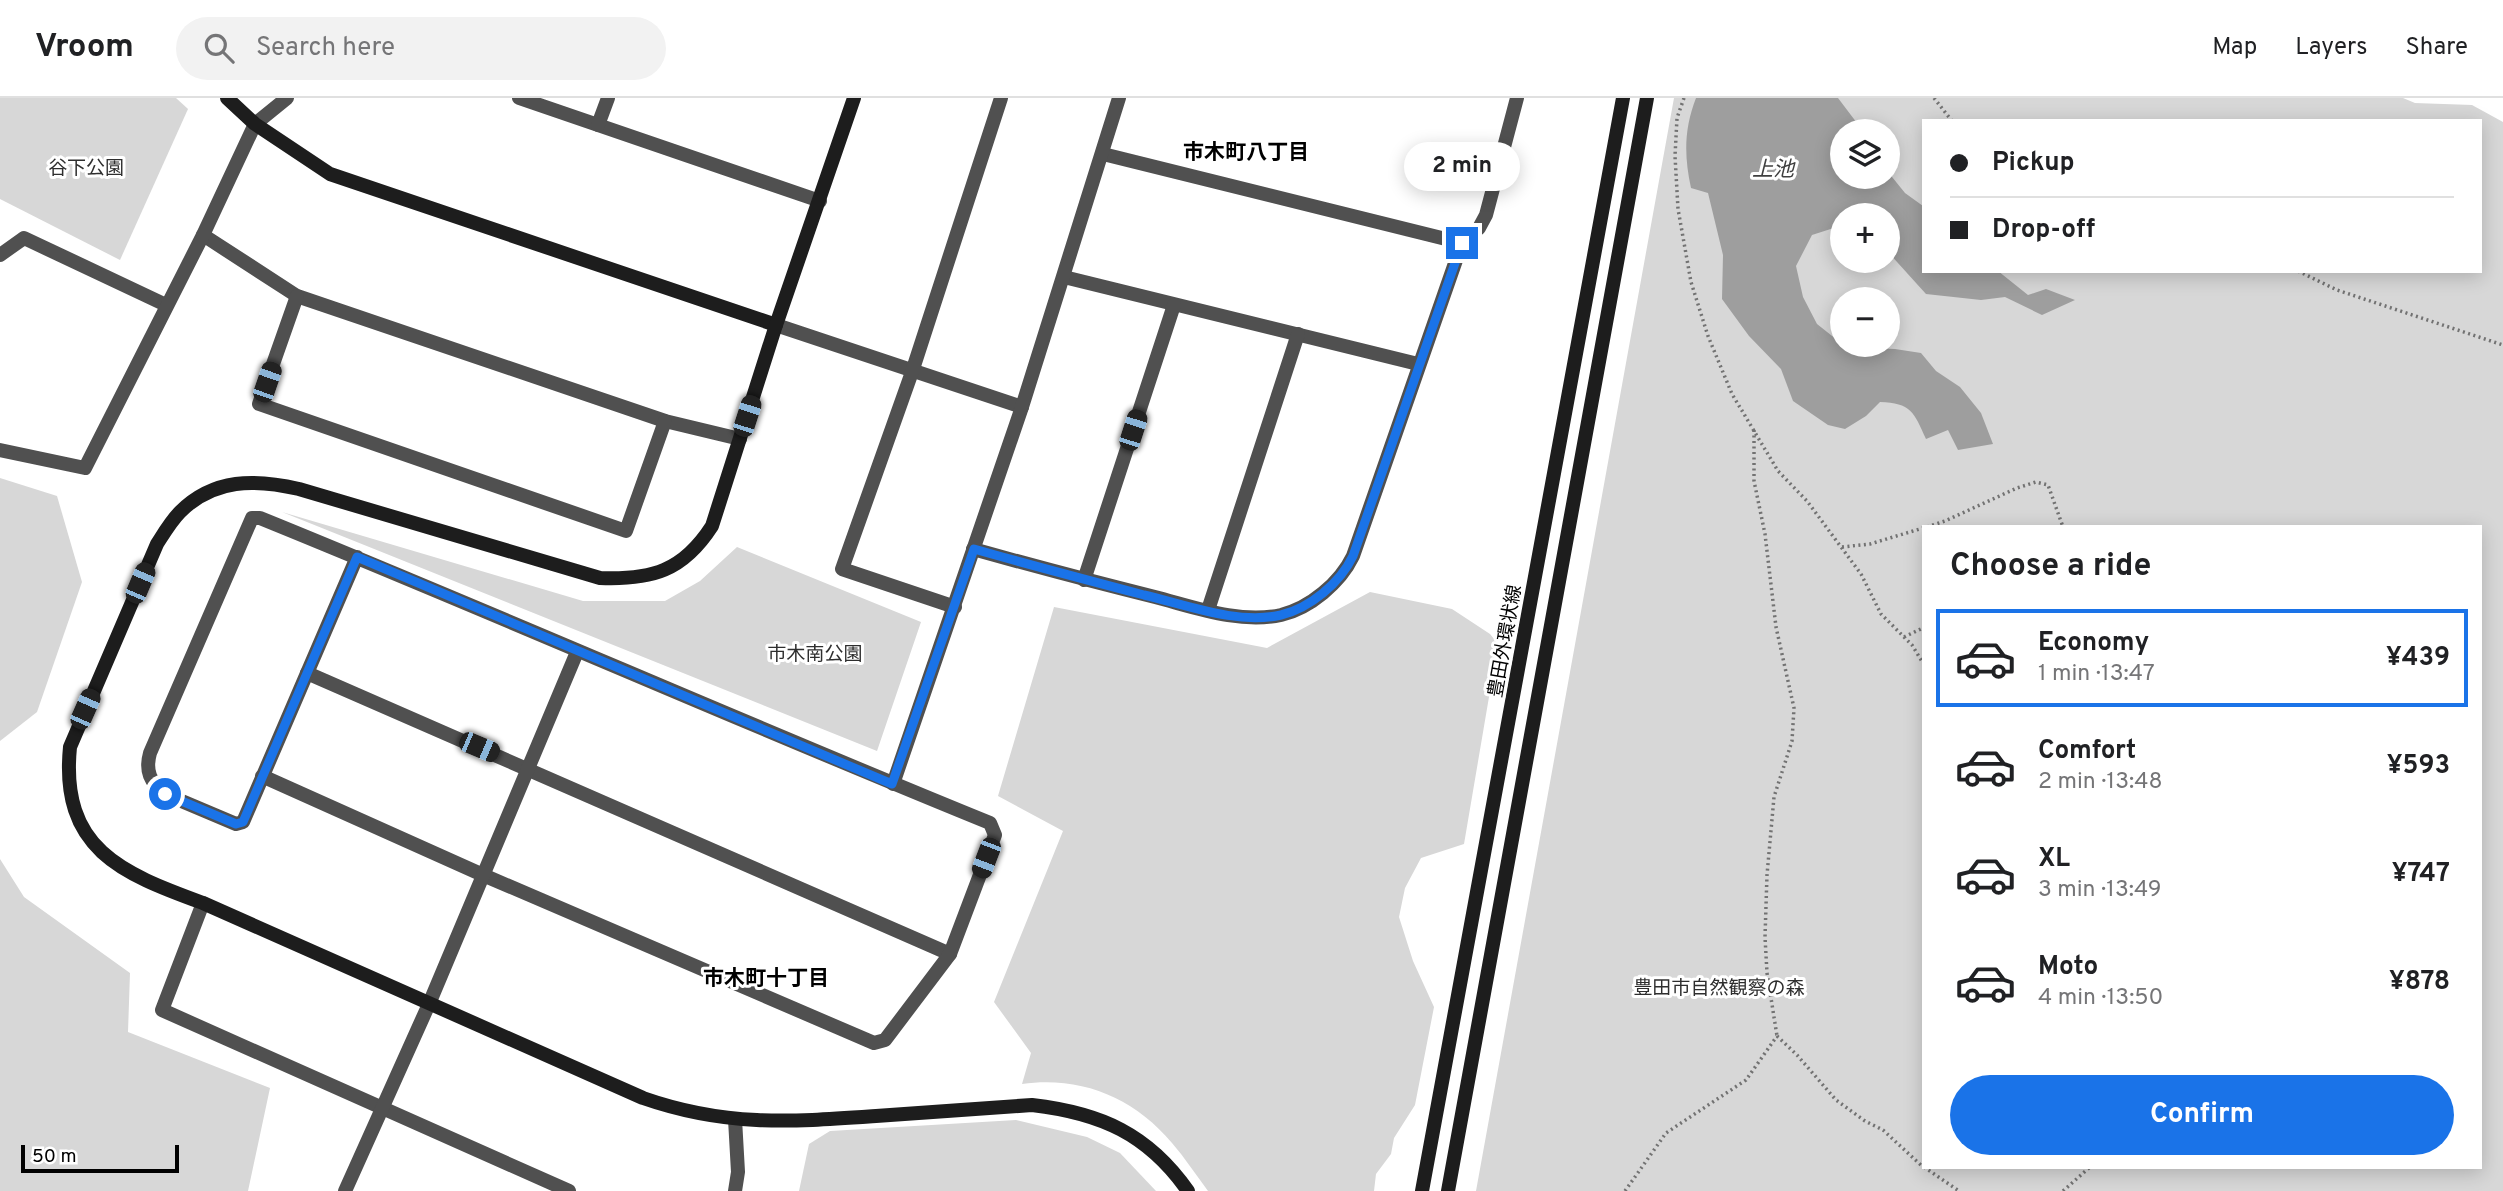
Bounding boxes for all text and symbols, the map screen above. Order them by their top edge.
search box [176,17,666,80]
text: Vroom [35,27,134,69]
icon: search [200,29,238,67]
text: Search here [256,32,395,65]
text: Map [2212,33,2257,63]
text: Layers [2295,33,2367,63]
text: Share [2405,33,2468,63]
map controls [1830,119,1900,357]
button: layers [1830,119,1900,189]
district label: 市木町八丁目 [1183,140,1309,167]
callout: 2 min [1404,142,1520,190]
text: Pickup [1992,147,2075,180]
text: 2 min [1432,152,1492,181]
park label: 谷下公園 [48,157,124,181]
water label: 上池 [1752,157,1796,184]
button: + [1830,203,1900,273]
text: Drop-off [1992,214,2095,247]
route end [1446,227,1478,259]
button: − [1830,287,1900,357]
car [251,359,284,405]
car [731,393,764,439]
car [1117,407,1150,453]
text: Choose a ride [1950,547,2151,587]
car [123,560,158,606]
street label: 豊田外環状線 [1484,583,1528,700]
icon: car [1954,627,2017,690]
text: Economy [2038,627,2149,660]
text: ¥439 [2386,642,2450,675]
park label: 市木南公園 [767,643,863,667]
text: 1 min · 13:47 [2038,660,2155,689]
car [67,686,104,732]
car [456,729,503,765]
icon: car [1954,735,2017,798]
text: Comfort [2038,735,2136,768]
text: ¥593 [2387,750,2450,783]
text: 2 min · 13:48 [2038,768,2163,797]
route start [149,778,181,810]
car [969,835,1004,881]
icon: car [1954,843,2017,906]
text: XL [2038,843,2070,876]
text: ¥747 [2392,858,2450,891]
text: 3 min · 13:49 [2038,876,2162,905]
icon: car [1954,951,2017,1014]
text: Moto [2038,951,2098,984]
district label: 市木町十丁目 [703,966,829,993]
text: ¥878 [2389,966,2450,999]
park label: 豊田市自然観察の森 [1633,977,1805,1001]
text: 4 min · 13:50 [2038,984,2163,1013]
button: Confirm [1950,1075,2454,1155]
scale bar [21,1142,178,1174]
text: 50 m [32,1145,77,1169]

